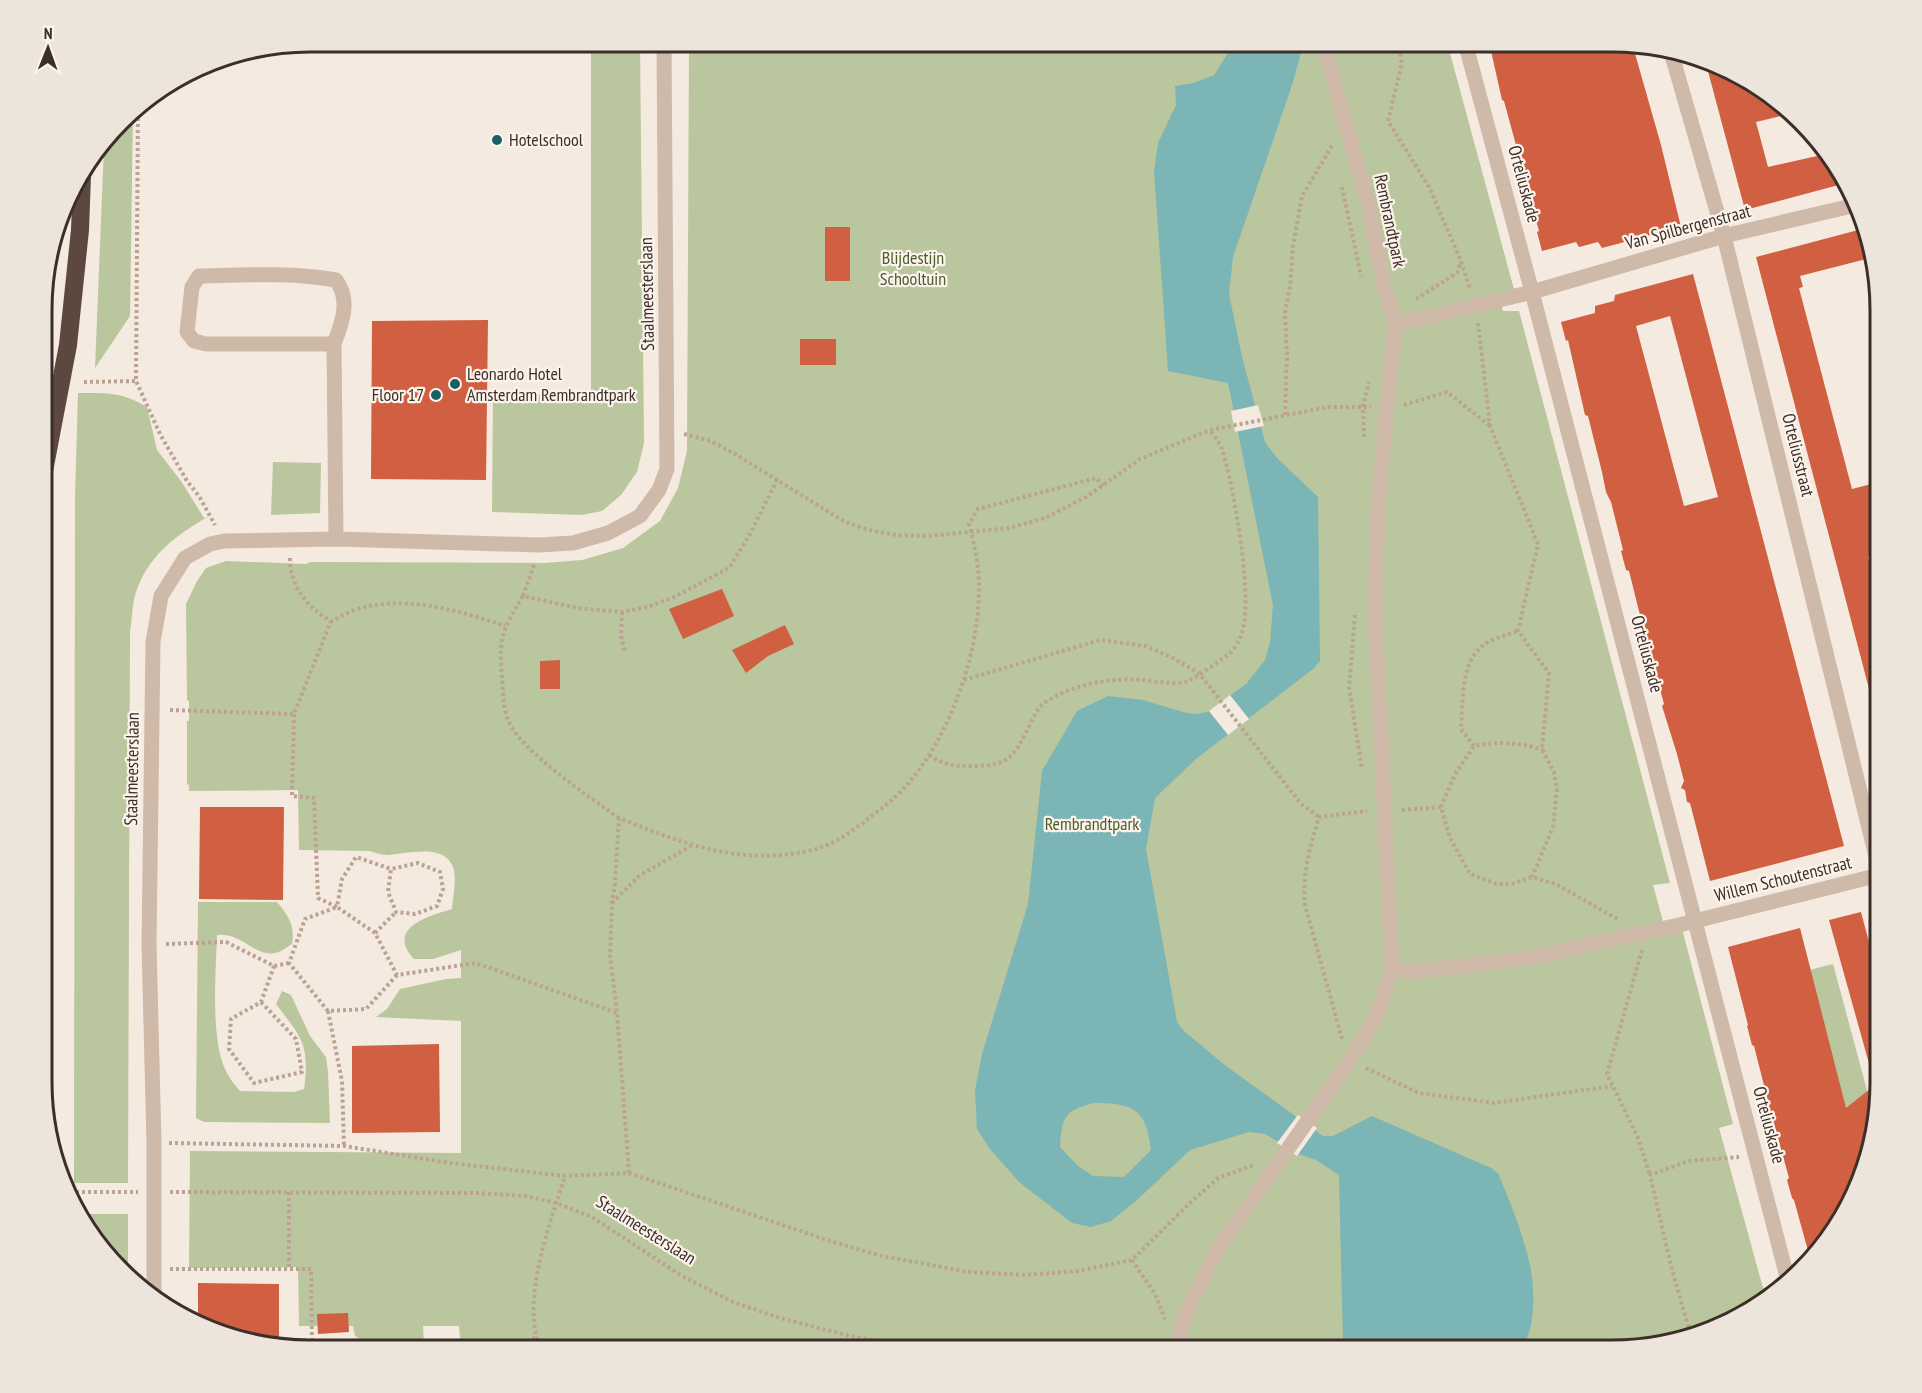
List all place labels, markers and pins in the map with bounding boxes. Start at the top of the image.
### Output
place label: Hotelschool [509,128,584,151]
marker: Hotelschool [490,133,504,147]
place label: Leonardo Hotel Amsterdam Rembrandtpark [467,362,636,406]
marker: Leonardo Hotel Amsterdam Rembrandtpark [448,377,462,391]
place label: Floor 17 [372,383,424,406]
marker: Floor 17 [429,388,443,402]

